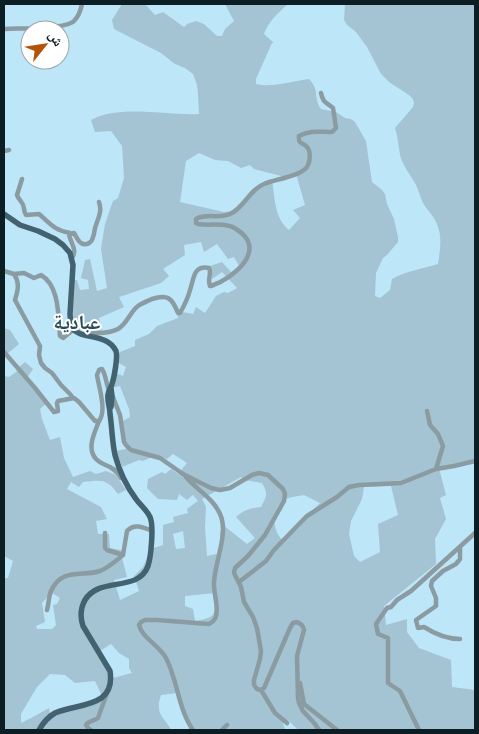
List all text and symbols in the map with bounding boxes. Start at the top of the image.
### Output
north arrow [20,20,70,70]
text: ش [45,28,67,50]
district label: عبادية [54,311,100,334]

